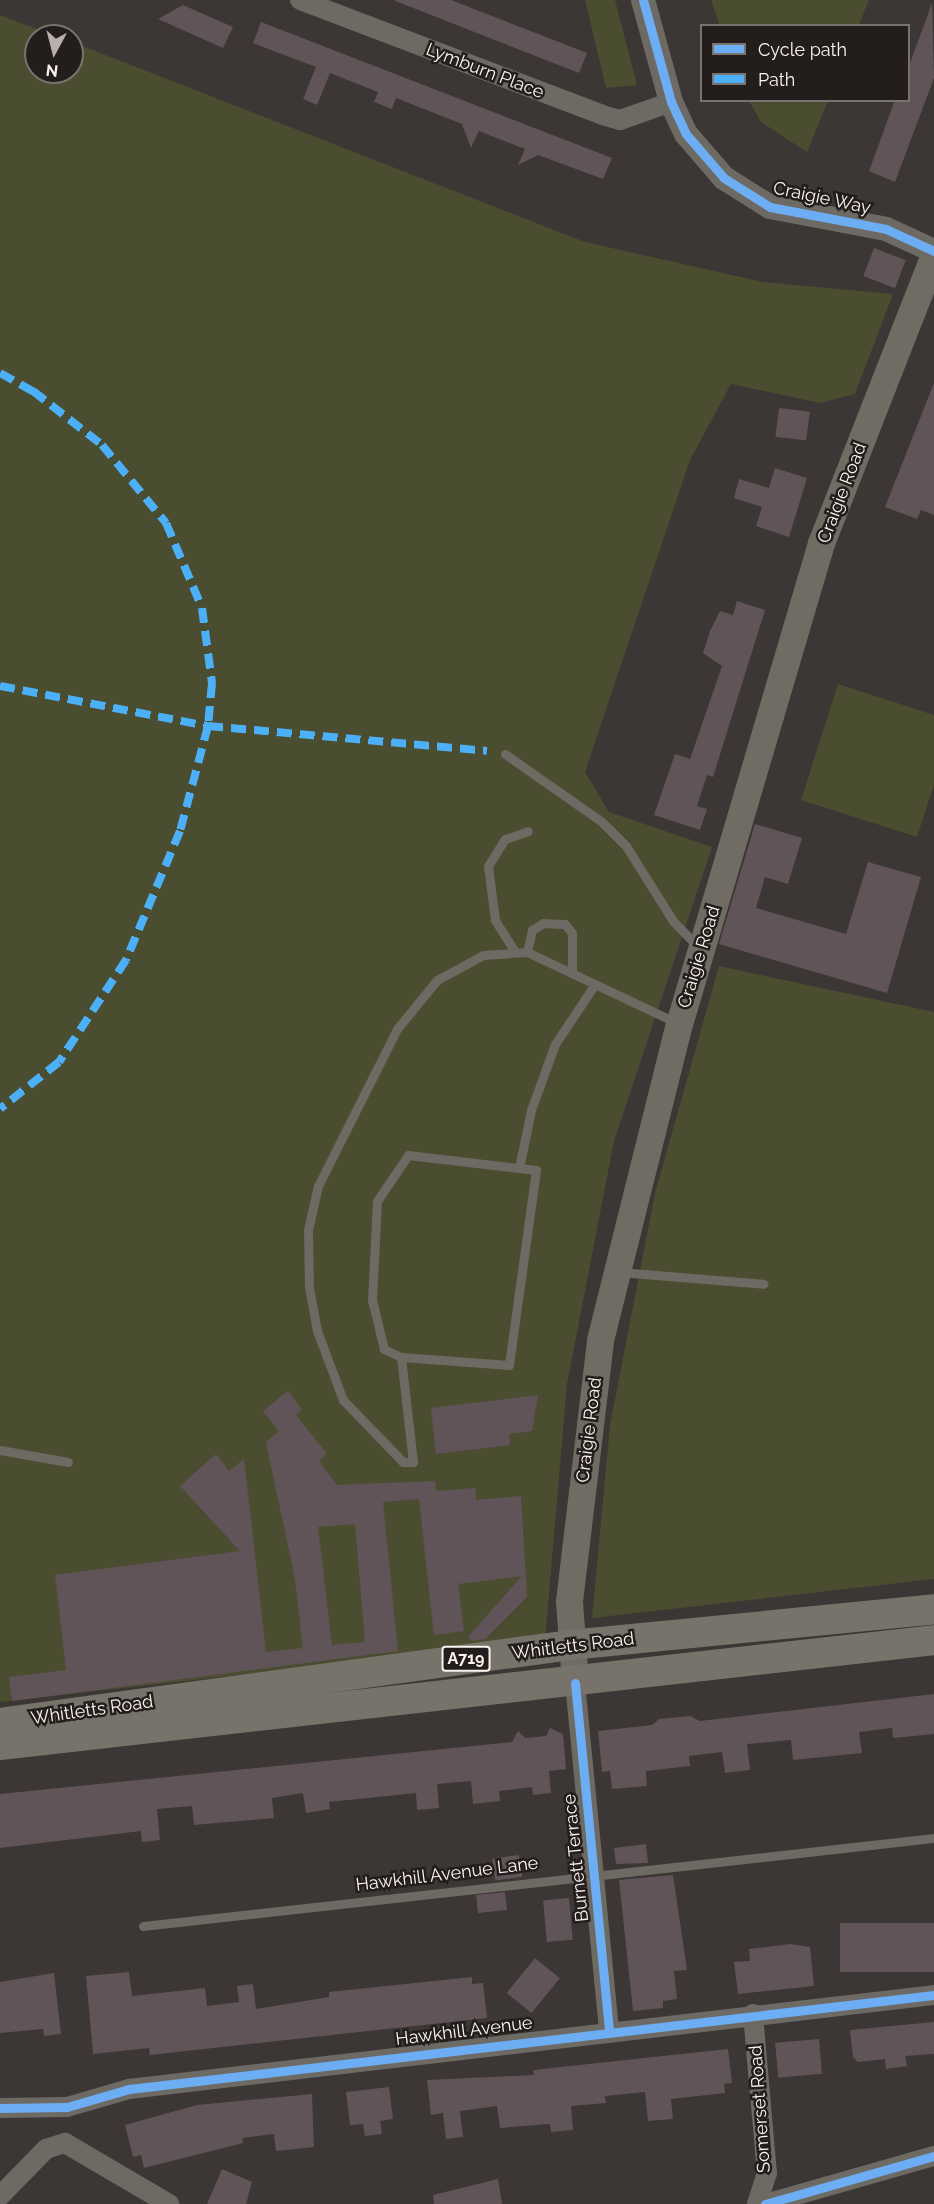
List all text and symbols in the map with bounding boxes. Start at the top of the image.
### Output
north arrow [24,24,84,84]
legend [700,24,910,102]
street label: Lymburn Place [423,39,547,103]
text: Cycle path [758,39,847,60]
text: N [45,60,59,81]
text: Path [758,69,795,90]
street label: Craigie Way [771,177,873,219]
street label: Craigie Road [813,440,871,546]
street label: Craigie Road [673,903,725,1011]
street label: Craigie Road [572,1376,606,1484]
street label: Whitletts Road [511,1628,635,1664]
road number: A719 [440,1646,492,1672]
street label: Whitletts Road [30,1691,154,1729]
street label: Burnett Terrace [559,1793,593,1923]
street label: Hawkhill Avenue Lane [354,1852,540,1896]
street label: Hawkhill Avenue [394,2012,534,2050]
street label: Somerset Road [745,2044,775,2174]

